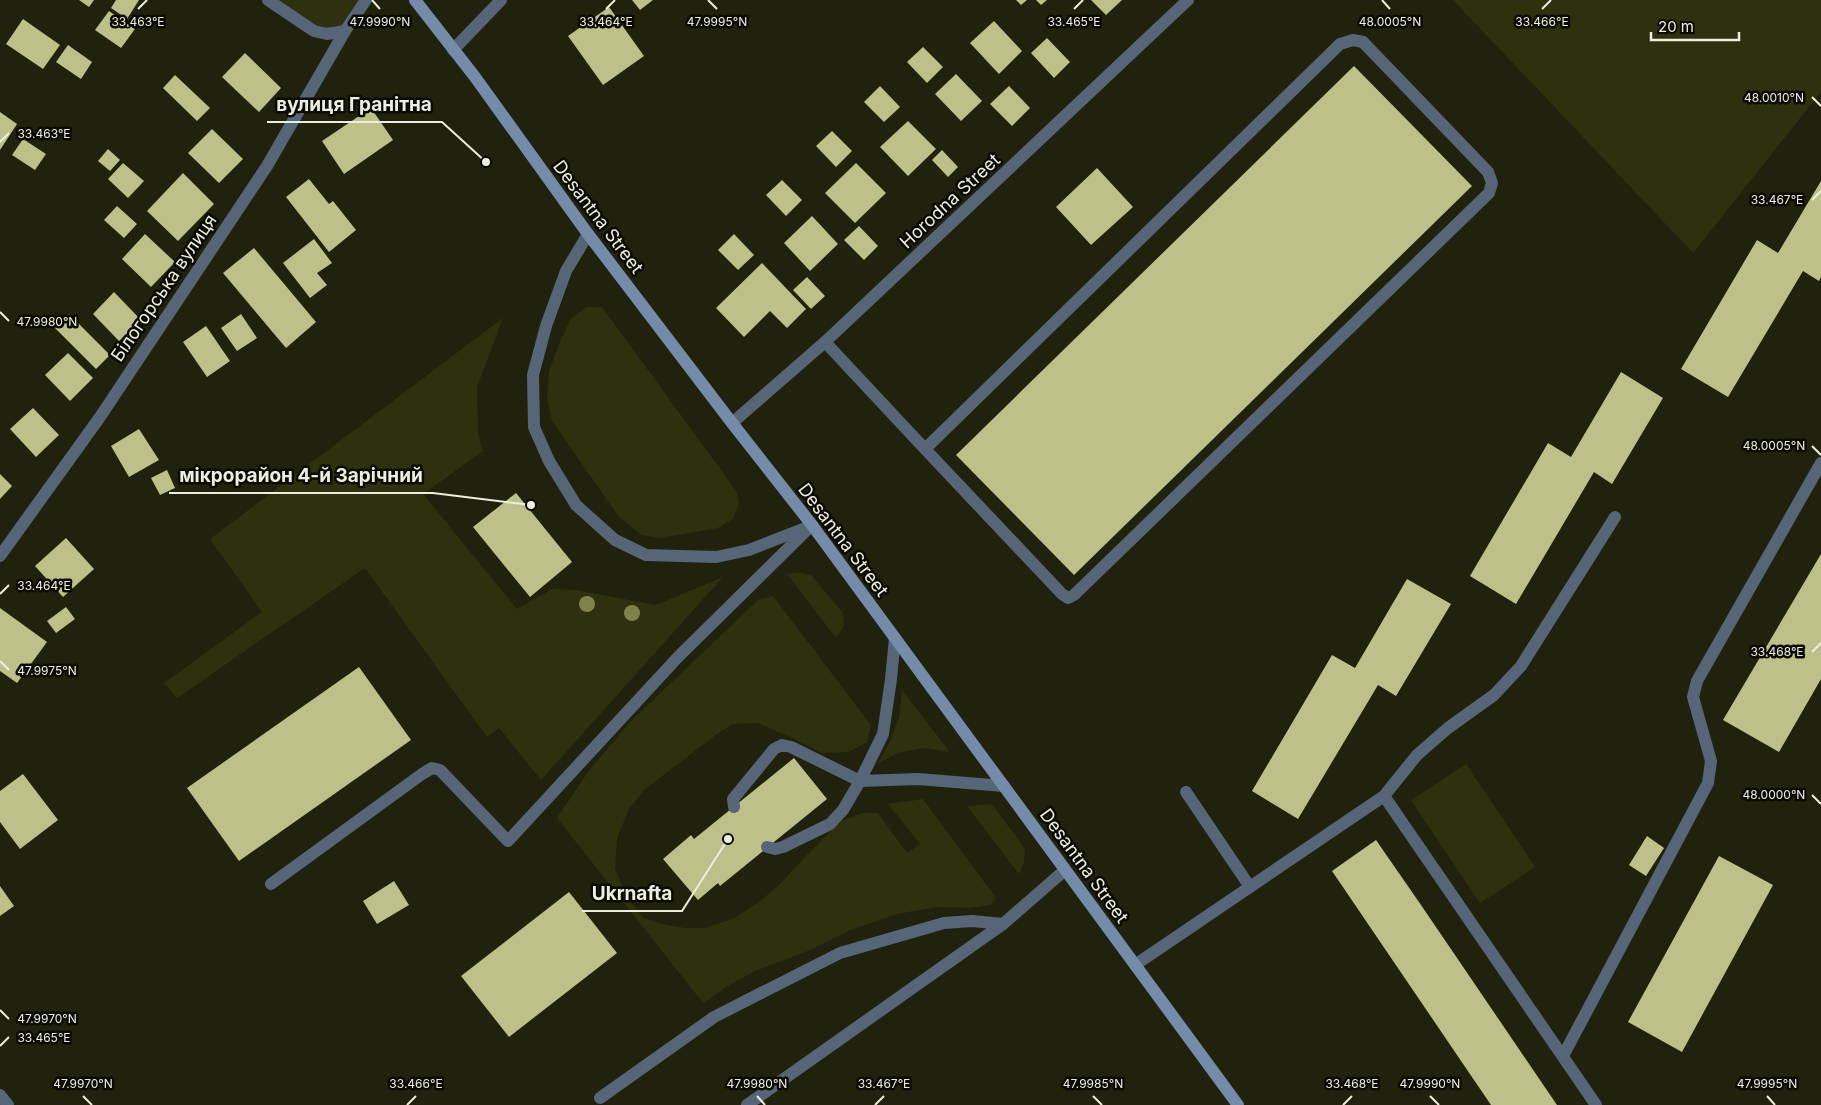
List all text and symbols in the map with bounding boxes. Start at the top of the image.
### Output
scale bar [1651,10,1738,42]
text: 33.463°E [111,14,165,29]
text: 47.9990°N [350,14,410,29]
text: 33.464°E [579,14,633,29]
text: 47.9995°N [687,14,747,29]
text: 33.465°E [1047,14,1101,29]
text: 48.0005°N [1359,14,1421,29]
text: 33.466°E [1515,14,1569,29]
text: 20 m [1658,17,1694,36]
callout: вулиця Гранітна [267,88,442,122]
text: 48.0010°N [1744,90,1804,105]
text: вулиця Гранітна [276,93,432,116]
text: 33.463°E [17,126,71,141]
street label: Horodna Street [895,149,1004,252]
street label: Desantna Street [549,156,648,277]
text: 33.467°E [1751,192,1803,207]
street label: Білогорська вулиця [107,210,221,365]
text: 47.9980°N [17,314,77,329]
text: 48.0005°N [1743,438,1805,453]
callout: мікрорайон 4-й Зарічний [169,459,433,493]
text: мікрорайон 4-й Зарічний [179,464,423,487]
street label: Desantna Street [794,479,893,600]
text: 33.464°E [17,578,71,593]
text: 33.468°E [1750,644,1804,659]
text: 47.9975°N [17,663,77,678]
text: 48.0000°N [1743,787,1805,802]
street label: Desantna Street [1036,804,1133,927]
callout: Ukrnafta [582,877,682,911]
text: Ukrnafta [592,882,672,905]
text: 47.9970°N [17,1011,77,1026]
text: 33.465°E [17,1030,71,1045]
text: 47.9970°N [53,1076,113,1091]
text: 33.466°E [389,1076,443,1091]
text: 47.9980°N [727,1076,787,1091]
text: 33.467°E [858,1076,910,1091]
text: 47.9985°N [1063,1076,1123,1091]
text: 33.468°E [1325,1076,1379,1091]
text: 47.9990°N [1400,1076,1460,1091]
text: 47.9995°N [1737,1076,1797,1091]

